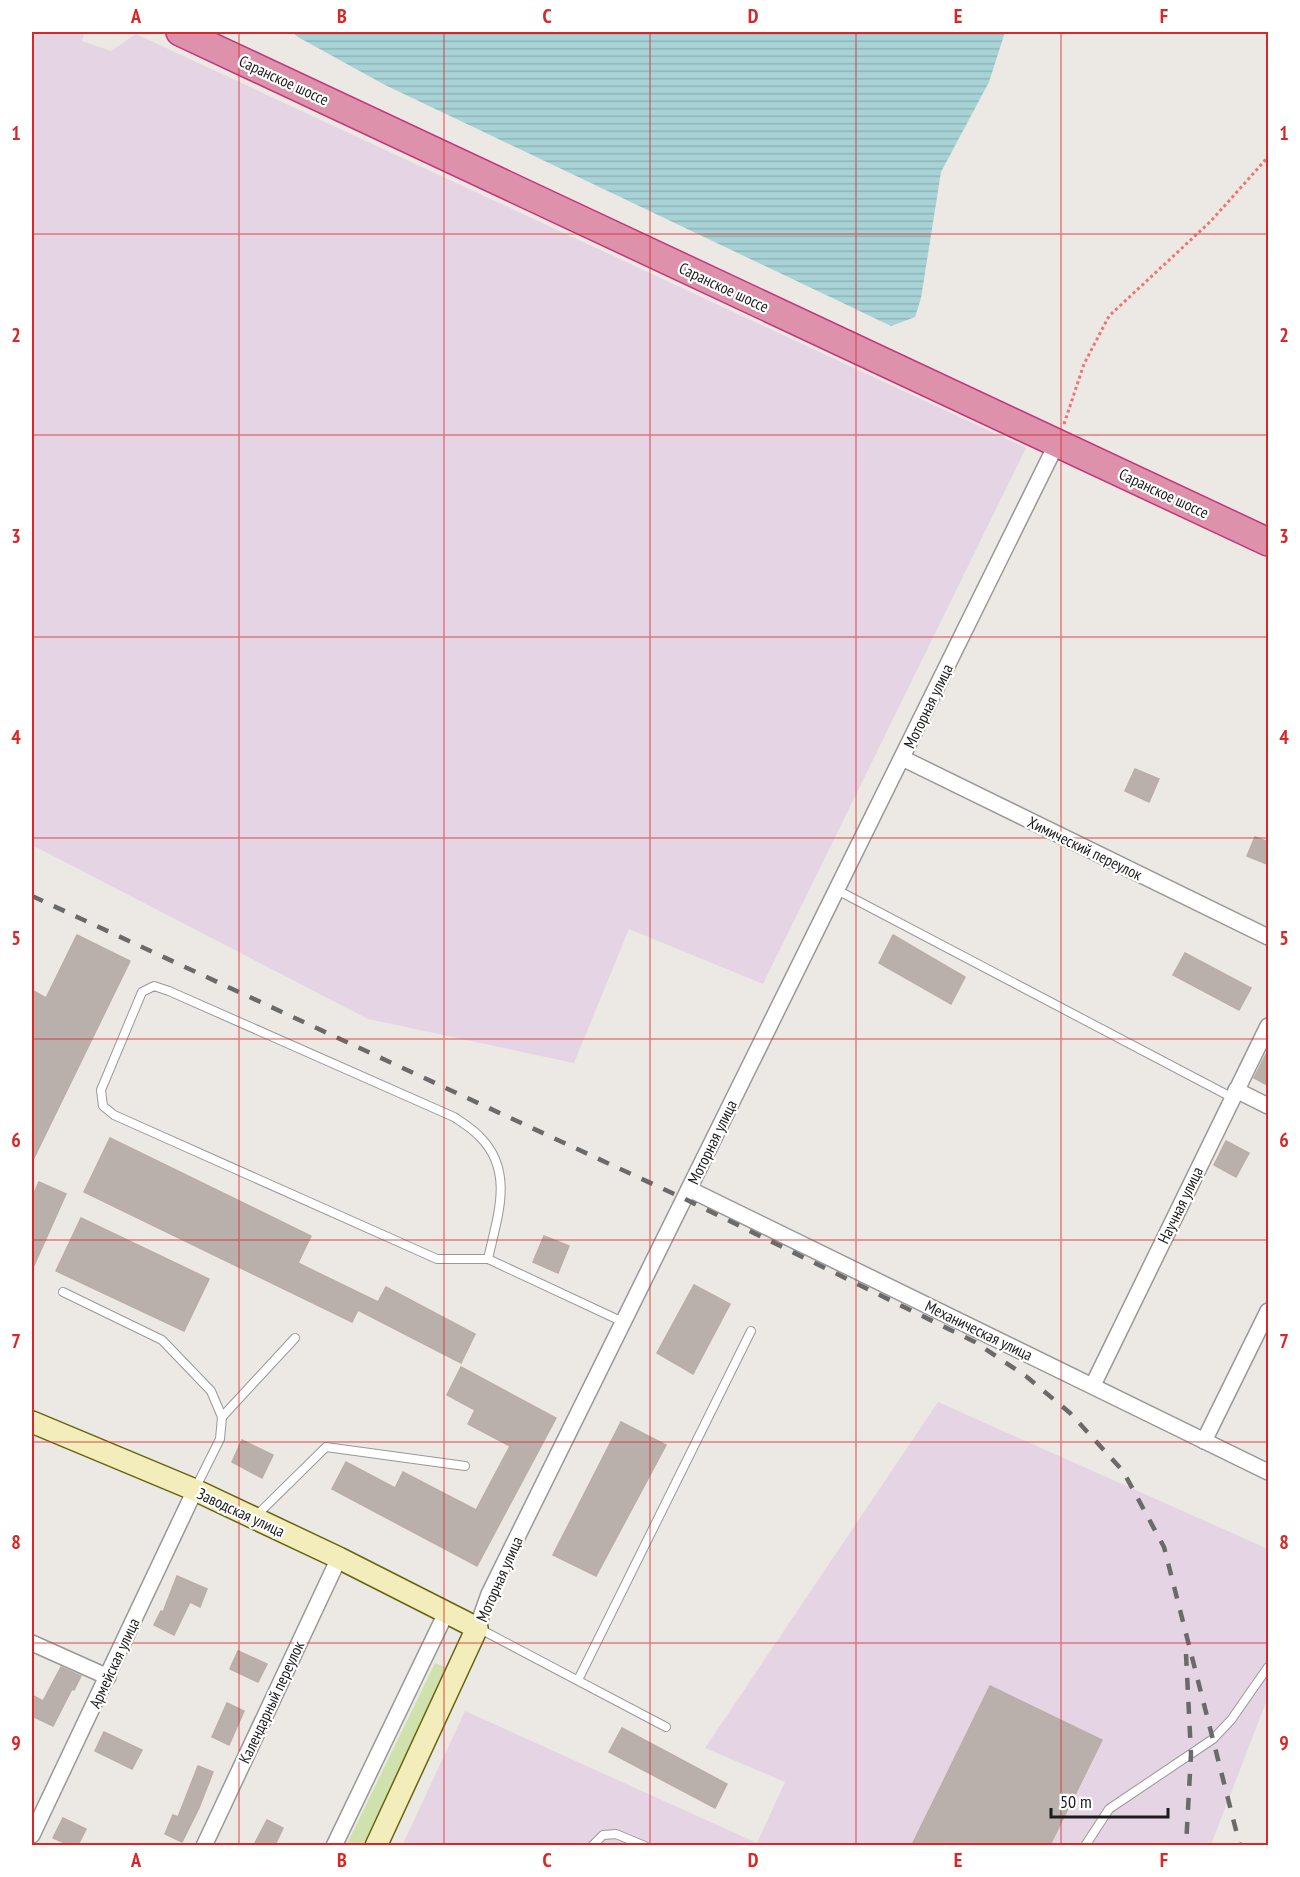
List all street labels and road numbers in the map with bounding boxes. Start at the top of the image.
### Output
street label: Саранское шоссе [236,51,332,109]
street label: Саранское шоссе [676,258,772,316]
street label: Саранское шоссе [1116,464,1212,522]
street label: Моторная улица [899,661,957,751]
street label: Химический переулок [1025,812,1146,885]
street label: Моторная улица [683,1097,741,1187]
street label: Научная улица [1153,1163,1207,1247]
street label: Механическая улица [922,1295,1036,1365]
street label: Заводская улица [194,1483,288,1541]
street label: Моторная улица [471,1533,527,1625]
street label: Армейская улица [84,1615,144,1711]
street label: Календарный переулок [234,1637,308,1766]

